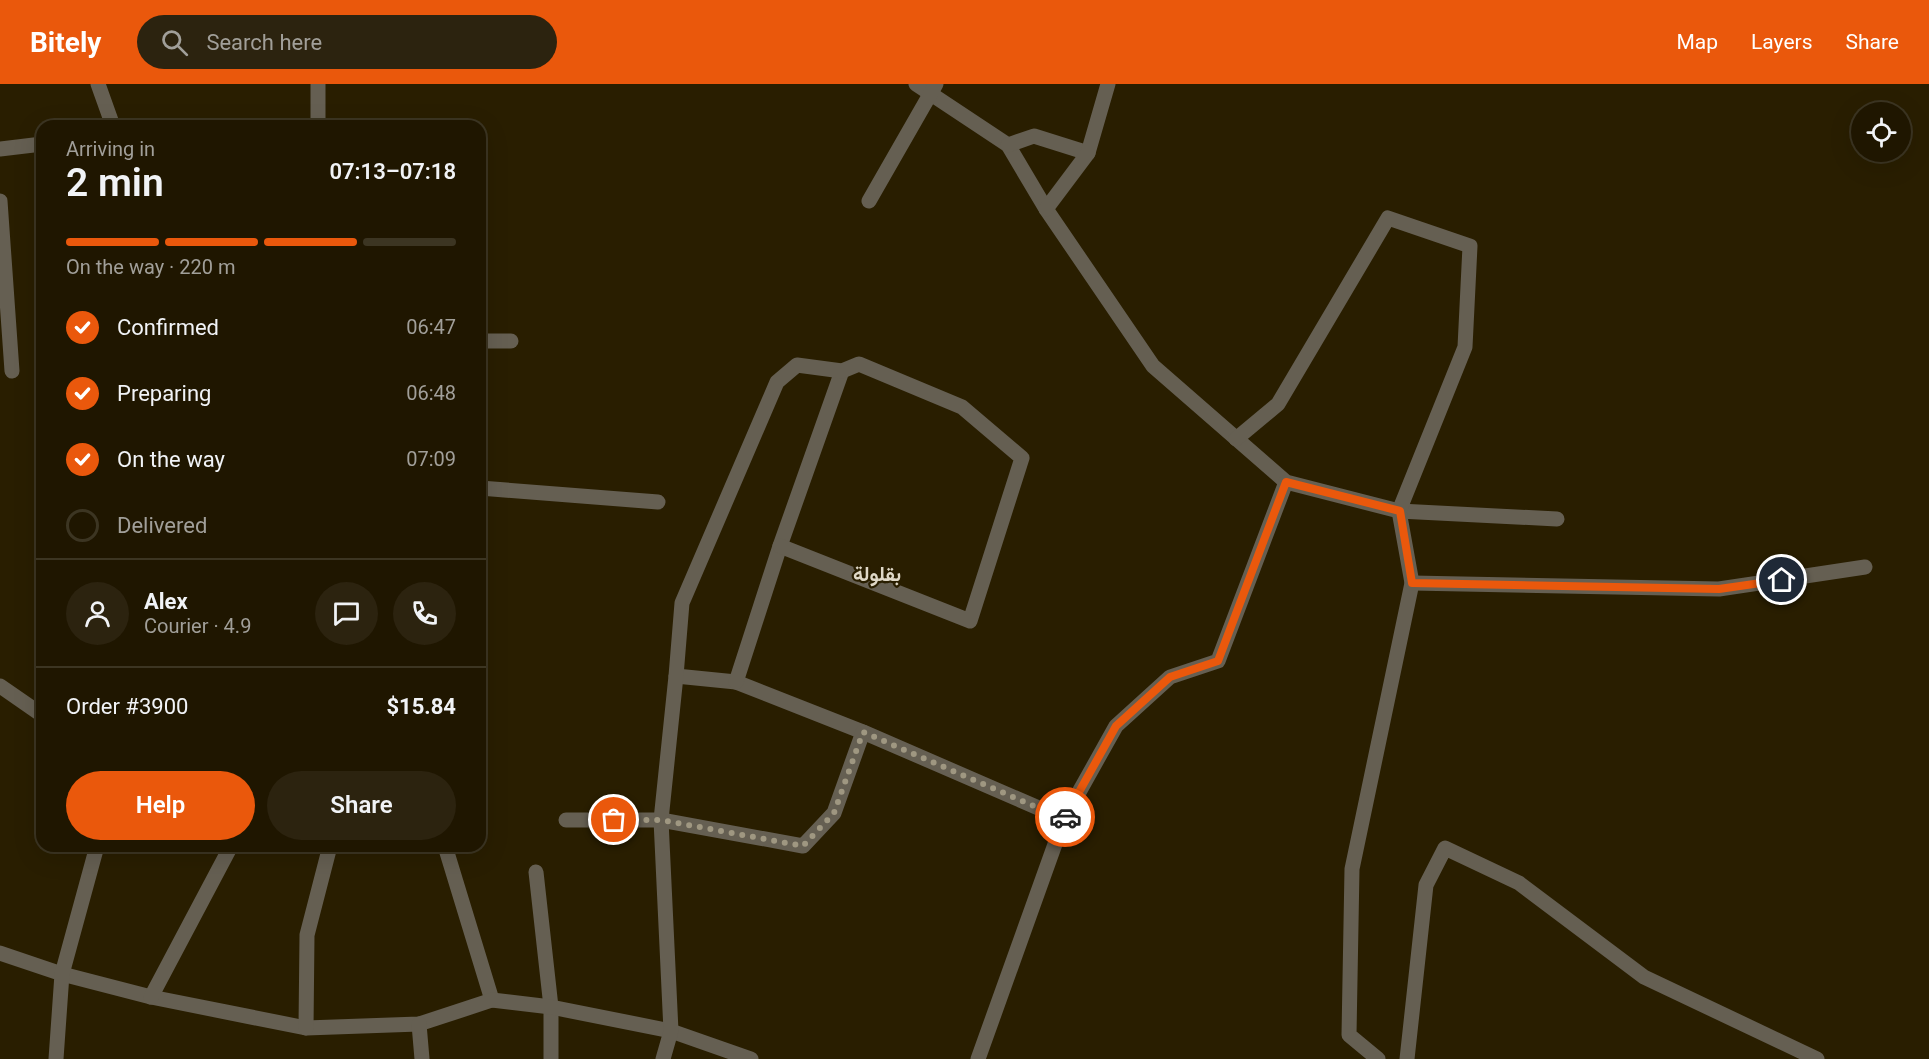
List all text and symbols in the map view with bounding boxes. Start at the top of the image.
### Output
search box [137,15,557,69]
text: Bitely [30,26,101,59]
icon: search [158,26,191,59]
text: Search here [206,30,322,55]
text: Map [1676,30,1718,54]
text: Layers [1751,30,1812,54]
text: Share [1845,30,1899,54]
map controls [1851,102,1911,162]
button: locate [1851,102,1911,162]
text: Arriving in [66,137,155,161]
text: 07:13–07:18 [329,159,456,184]
text: 2 min [66,160,164,206]
text: On the way · 220 m [66,255,235,279]
icon: check [66,311,99,344]
text: Confirmed [117,315,219,340]
text: 06:47 [406,315,456,339]
icon: check [66,377,99,410]
text: Preparing [117,381,211,406]
text: 06:48 [406,381,456,405]
icon: check [66,443,99,476]
text: On the way [117,447,225,472]
text: 07:09 [406,447,456,471]
text: Delivered [117,513,207,538]
pin [1756,554,1807,605]
district label: بقلولة [853,562,901,587]
icon: home [1765,563,1798,596]
button: person [66,582,129,645]
button: chat [315,582,378,645]
button: phone [393,582,456,645]
text: Alex [144,589,188,614]
text: Courier · 4.9 [144,614,251,638]
text: Order #3900 [66,694,188,719]
text: $15.84 [387,694,456,719]
button: Help [66,771,255,840]
button: Share [267,771,456,840]
courier [1035,787,1095,847]
pin [588,794,639,845]
icon: car [1049,801,1082,834]
icon: bag [597,803,630,836]

